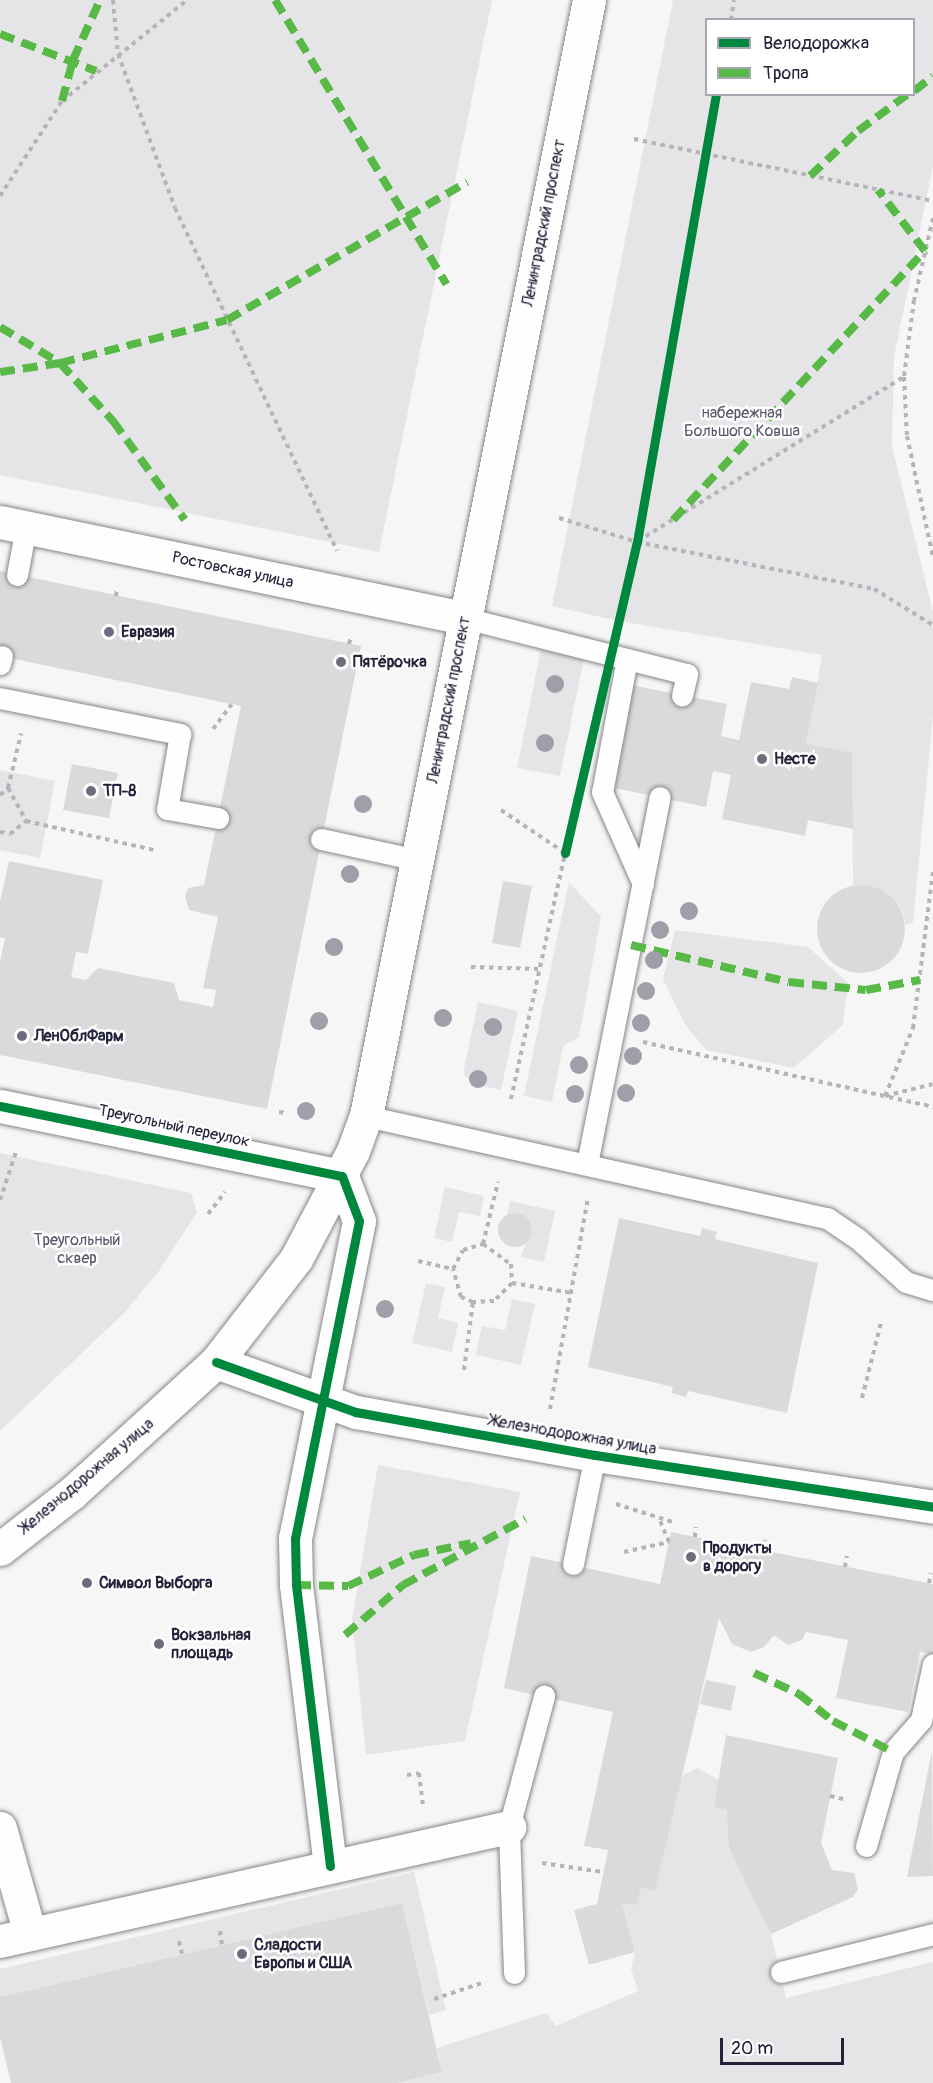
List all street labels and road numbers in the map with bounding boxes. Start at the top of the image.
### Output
street label: Ленинградский проспект [518,138,570,308]
street label: Ростовская улица [171,548,295,592]
street label: Ленинградский проспект [423,615,475,785]
street label: Треугольный переулок [97,1101,251,1151]
street label: Железнодорожная улица [488,1411,658,1459]
street label: Железнодорожная улица [16,1414,158,1538]

